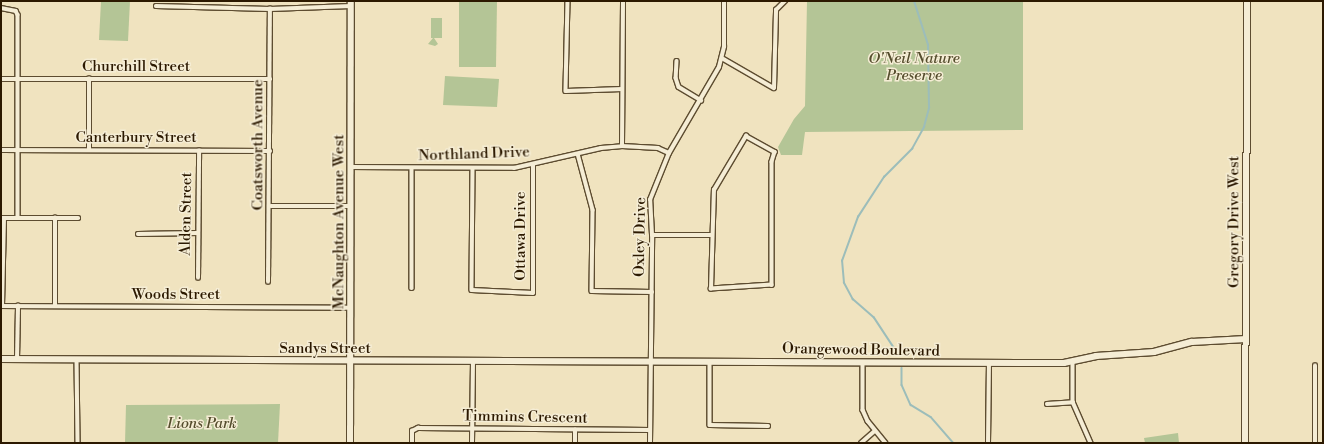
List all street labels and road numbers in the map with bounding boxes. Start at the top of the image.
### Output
street label: Churchill Street [82,58,190,76]
street label: Coatsworth Avenue [249,80,267,210]
street label: Canterbury Street [75,129,197,147]
street label: McNaughton Avenue West [330,135,348,309]
street label: Northland Drive [418,143,530,165]
street label: Gregory Drive West [1225,156,1243,288]
street label: Alden Street [176,172,196,256]
street label: Ottawa Drive [512,191,530,281]
street label: Oxley Drive [630,197,650,277]
street label: Woods Street [132,286,220,304]
street label: Sandys Street [279,340,371,358]
street label: Orangewood Boulevard [782,340,940,360]
street label: Timmins Crescent [462,407,588,427]

